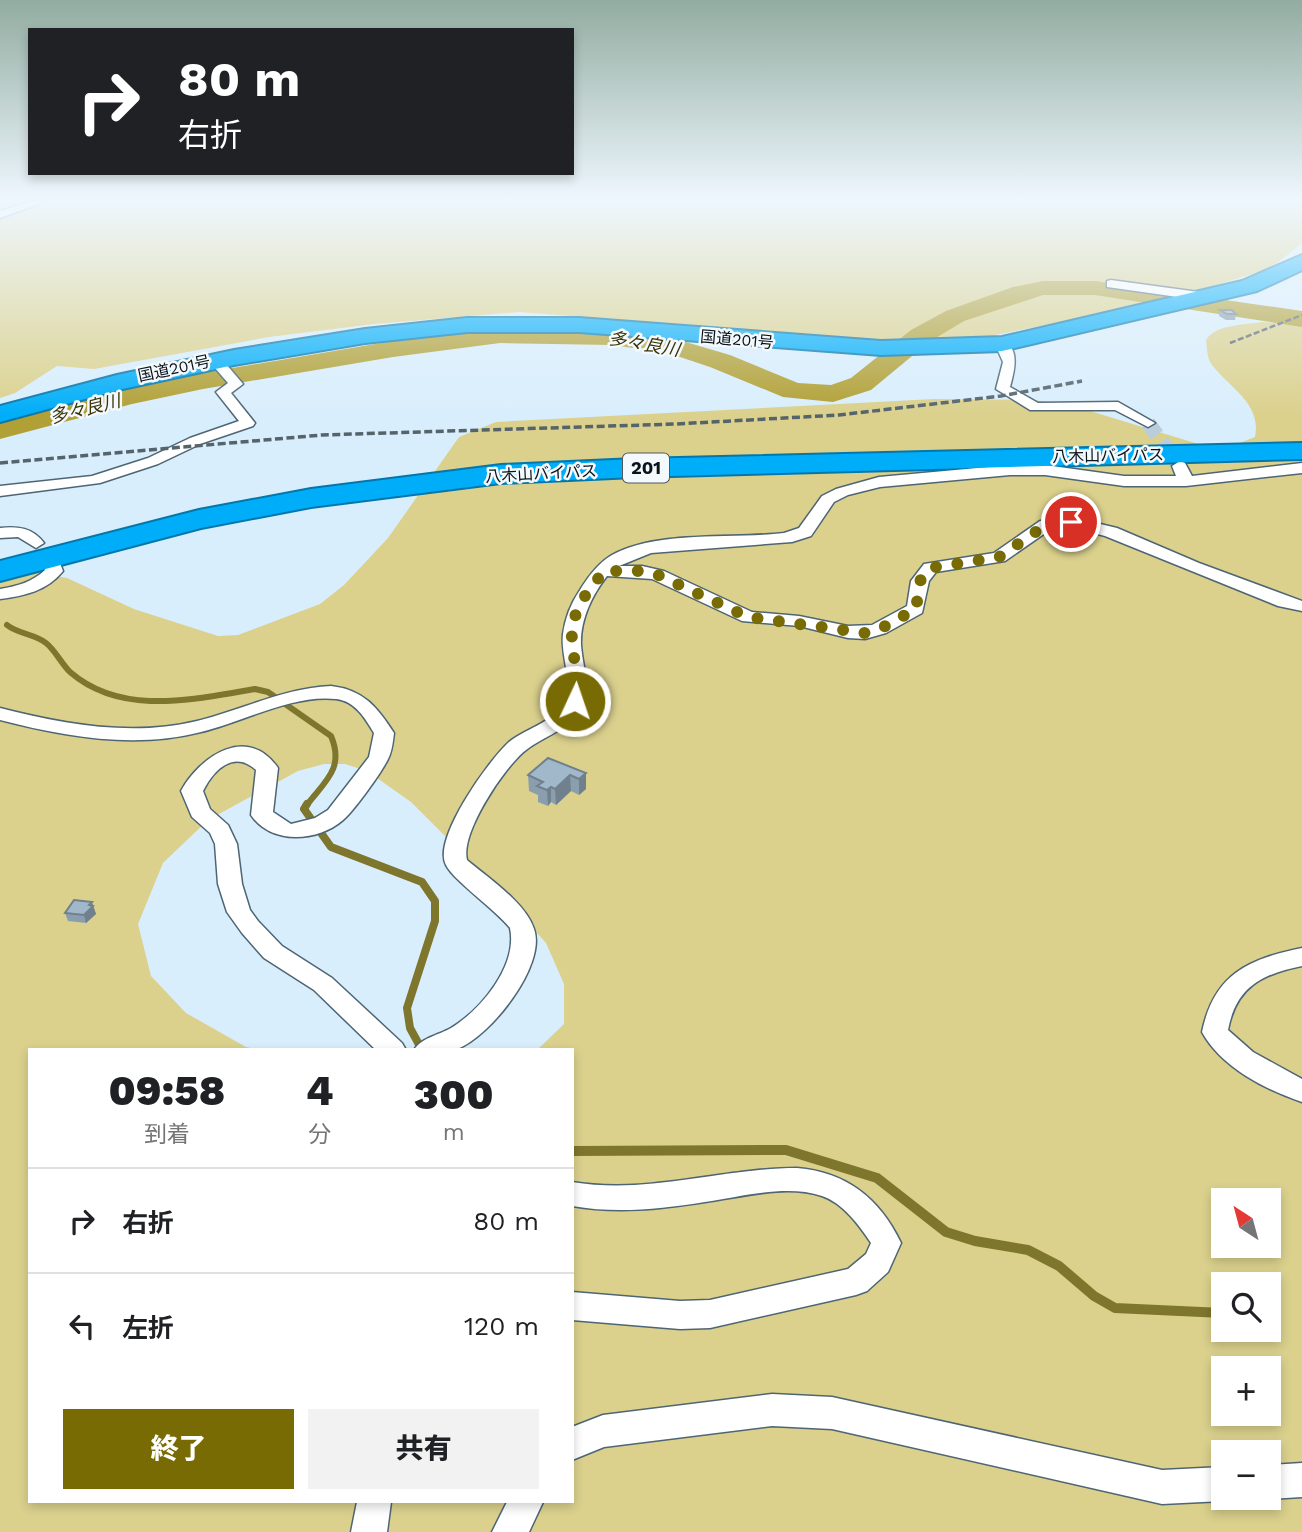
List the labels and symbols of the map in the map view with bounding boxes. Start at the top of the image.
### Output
water label: 多々良川 [607,327,683,360]
street label: 国道201号 [700,327,774,352]
street label: 国道201号 [136,352,212,385]
water label: 多々良川 [47,389,124,427]
street label: 八木山バイパス [1052,445,1164,466]
road number: 201 [623,454,669,482]
street label: 八木山バイパス [485,461,597,486]
pin [1041,492,1101,552]
position arrow [538,664,612,738]
north arrow [1211,1188,1281,1258]

